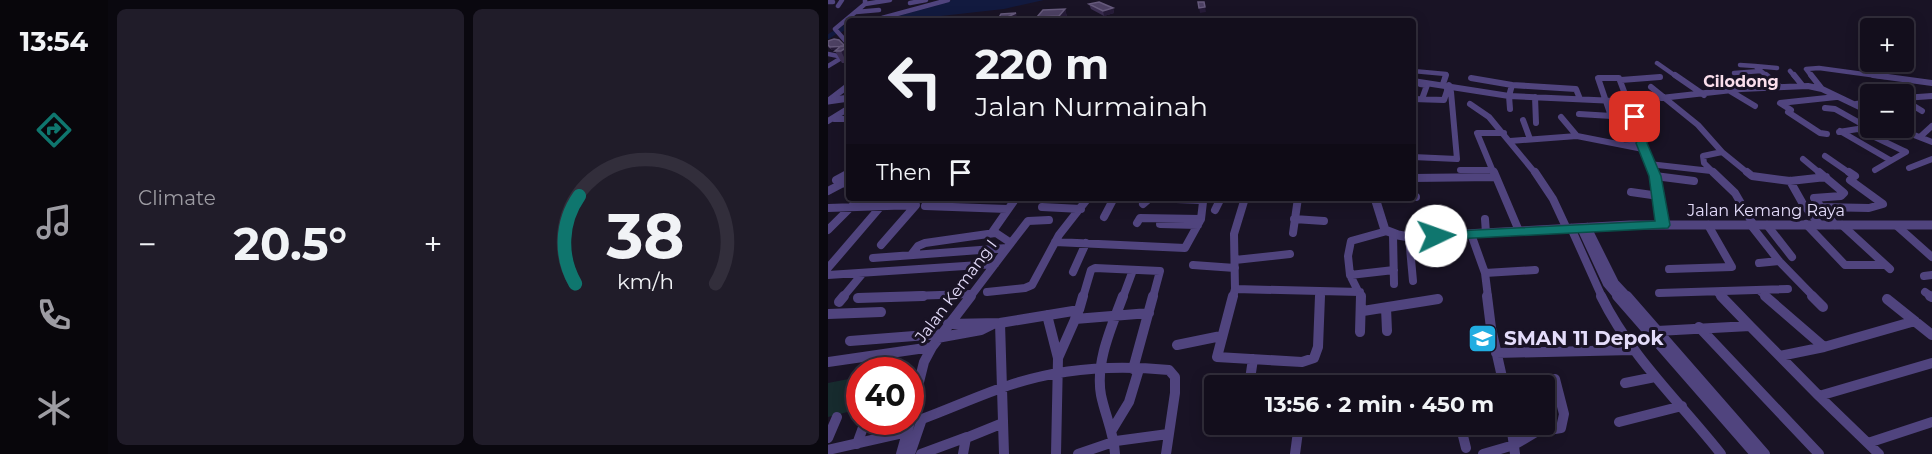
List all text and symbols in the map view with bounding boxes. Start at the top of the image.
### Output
map controls [1860,18,1914,138]
button: + [1860,18,1914,72]
text: 13:54 [20,25,88,58]
text: 220 m [975,38,1109,90]
icon: left [876,42,954,120]
district label: Cilodong [1703,72,1779,91]
button: − [1860,84,1914,138]
text: Jalan Nurmainah [975,90,1208,123]
pin [1609,91,1660,142]
icon: arrive [1618,100,1651,133]
icon: directions [33,109,75,151]
icon: arrive [944,156,977,189]
text: Then [876,159,932,186]
text: Climate [138,186,216,210]
text: 38 [606,198,685,274]
icon: music [33,201,75,243]
street label: Jalan Kemang Raya [1686,201,1845,220]
position arrow [1404,204,1468,268]
text: 20.5° [233,216,347,271]
text: − [138,224,157,264]
text: + [424,224,443,264]
street label: Jalan Kemang I [910,236,1001,347]
text: km/h [617,268,674,294]
icon: phone [33,294,75,336]
school or university icon: SMAN 11 Depok [1467,322,1499,354]
place label: SMAN 11 Depok [1504,326,1664,350]
speed limit sign: 40 [846,357,924,435]
icon: climate [33,387,75,429]
text: 13:56 · 2 min · 450 m [1265,391,1494,418]

